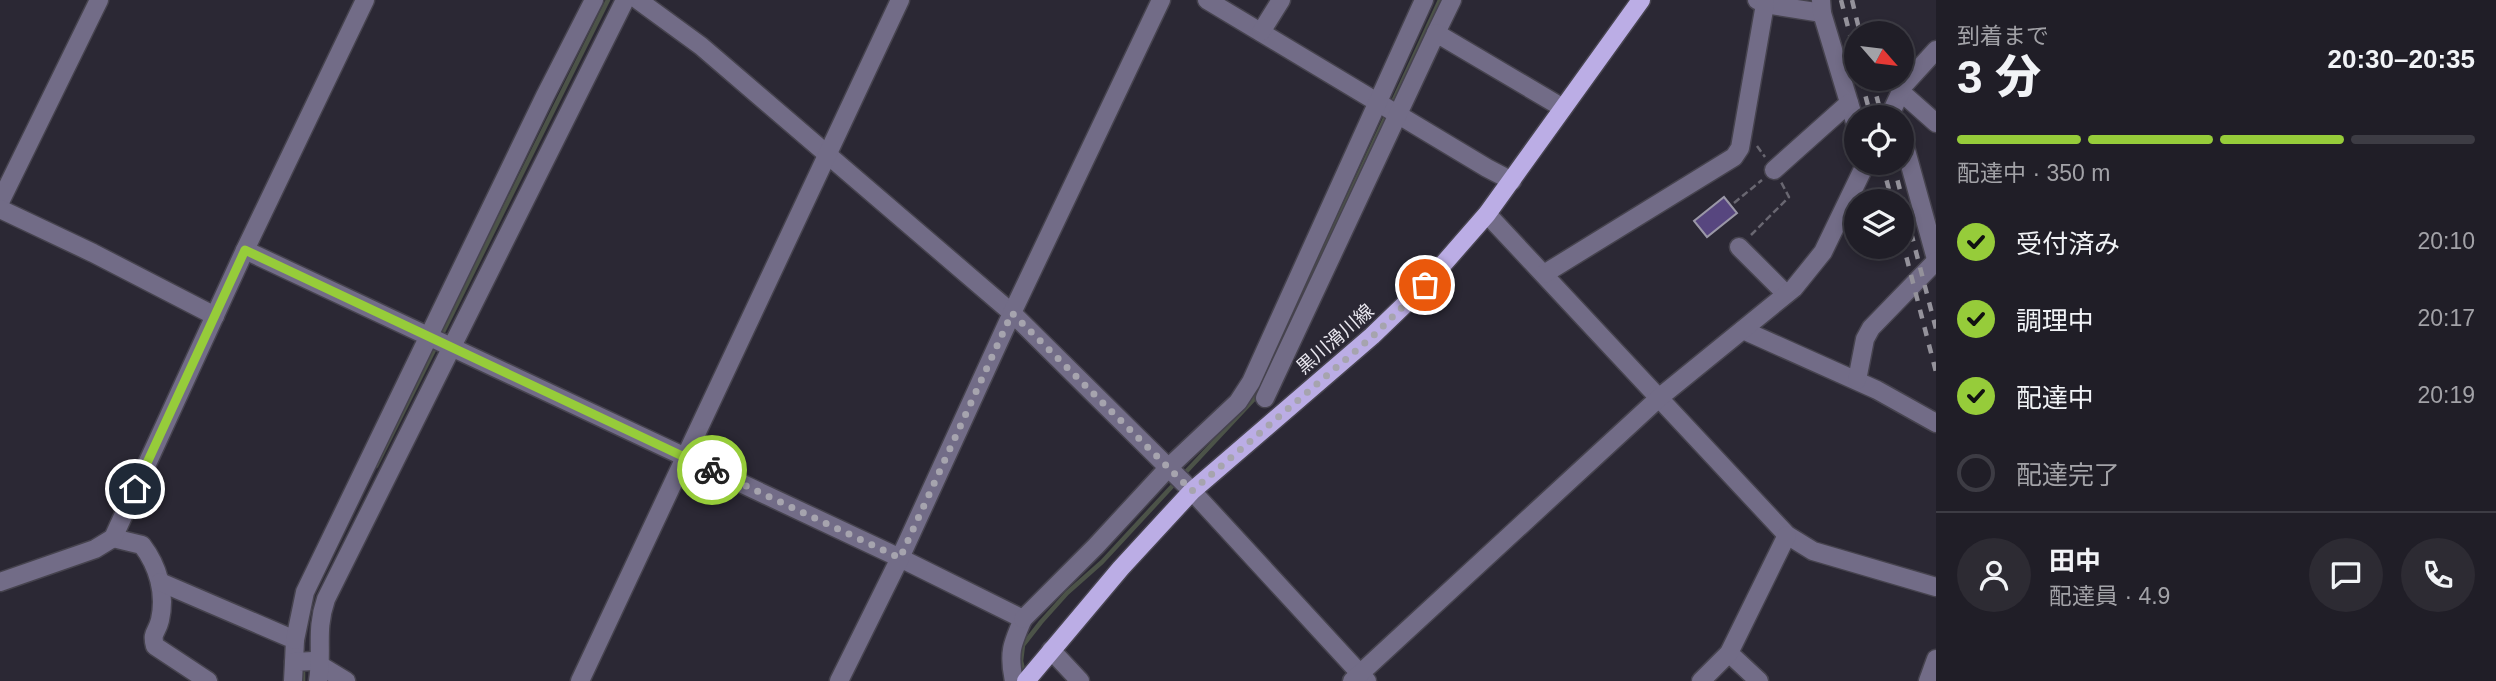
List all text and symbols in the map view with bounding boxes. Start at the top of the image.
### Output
north arrow [1844,21,1914,91]
map controls [1844,21,1914,259]
text: 到着まで [1957,23,2049,49]
text: 20:30–20:35 [2328,44,2475,74]
text: 3 分 [1957,51,2041,103]
button: locate [1844,105,1914,175]
text: 配達中 · 350 m [1957,160,2110,186]
button: layers [1844,189,1914,259]
icon: check [1957,223,1995,261]
text: 20:10 [2417,228,2475,254]
text: 受付済み [2016,229,2120,259]
pin [1395,255,1455,315]
icon: bag [1406,266,1444,304]
street label: 黒川滑川線 [1292,300,1378,378]
icon: check [1957,300,1995,338]
text: 20:17 [2417,305,2475,331]
text: 調理中 [2016,306,2094,336]
icon: check [1957,377,1995,415]
text: 20:19 [2417,382,2475,408]
text: 配達中 [2016,383,2094,413]
courier [677,435,747,505]
icon: bike [693,451,731,489]
pin [105,459,165,519]
text: 配達完了 [2016,460,2120,490]
icon: home [116,470,154,508]
button: person [1957,538,2031,612]
button: chat [2309,538,2383,612]
button: phone [2401,538,2475,612]
text: 田中 [2049,546,2101,576]
text: 配達員 · 4.9 [2049,583,2170,609]

